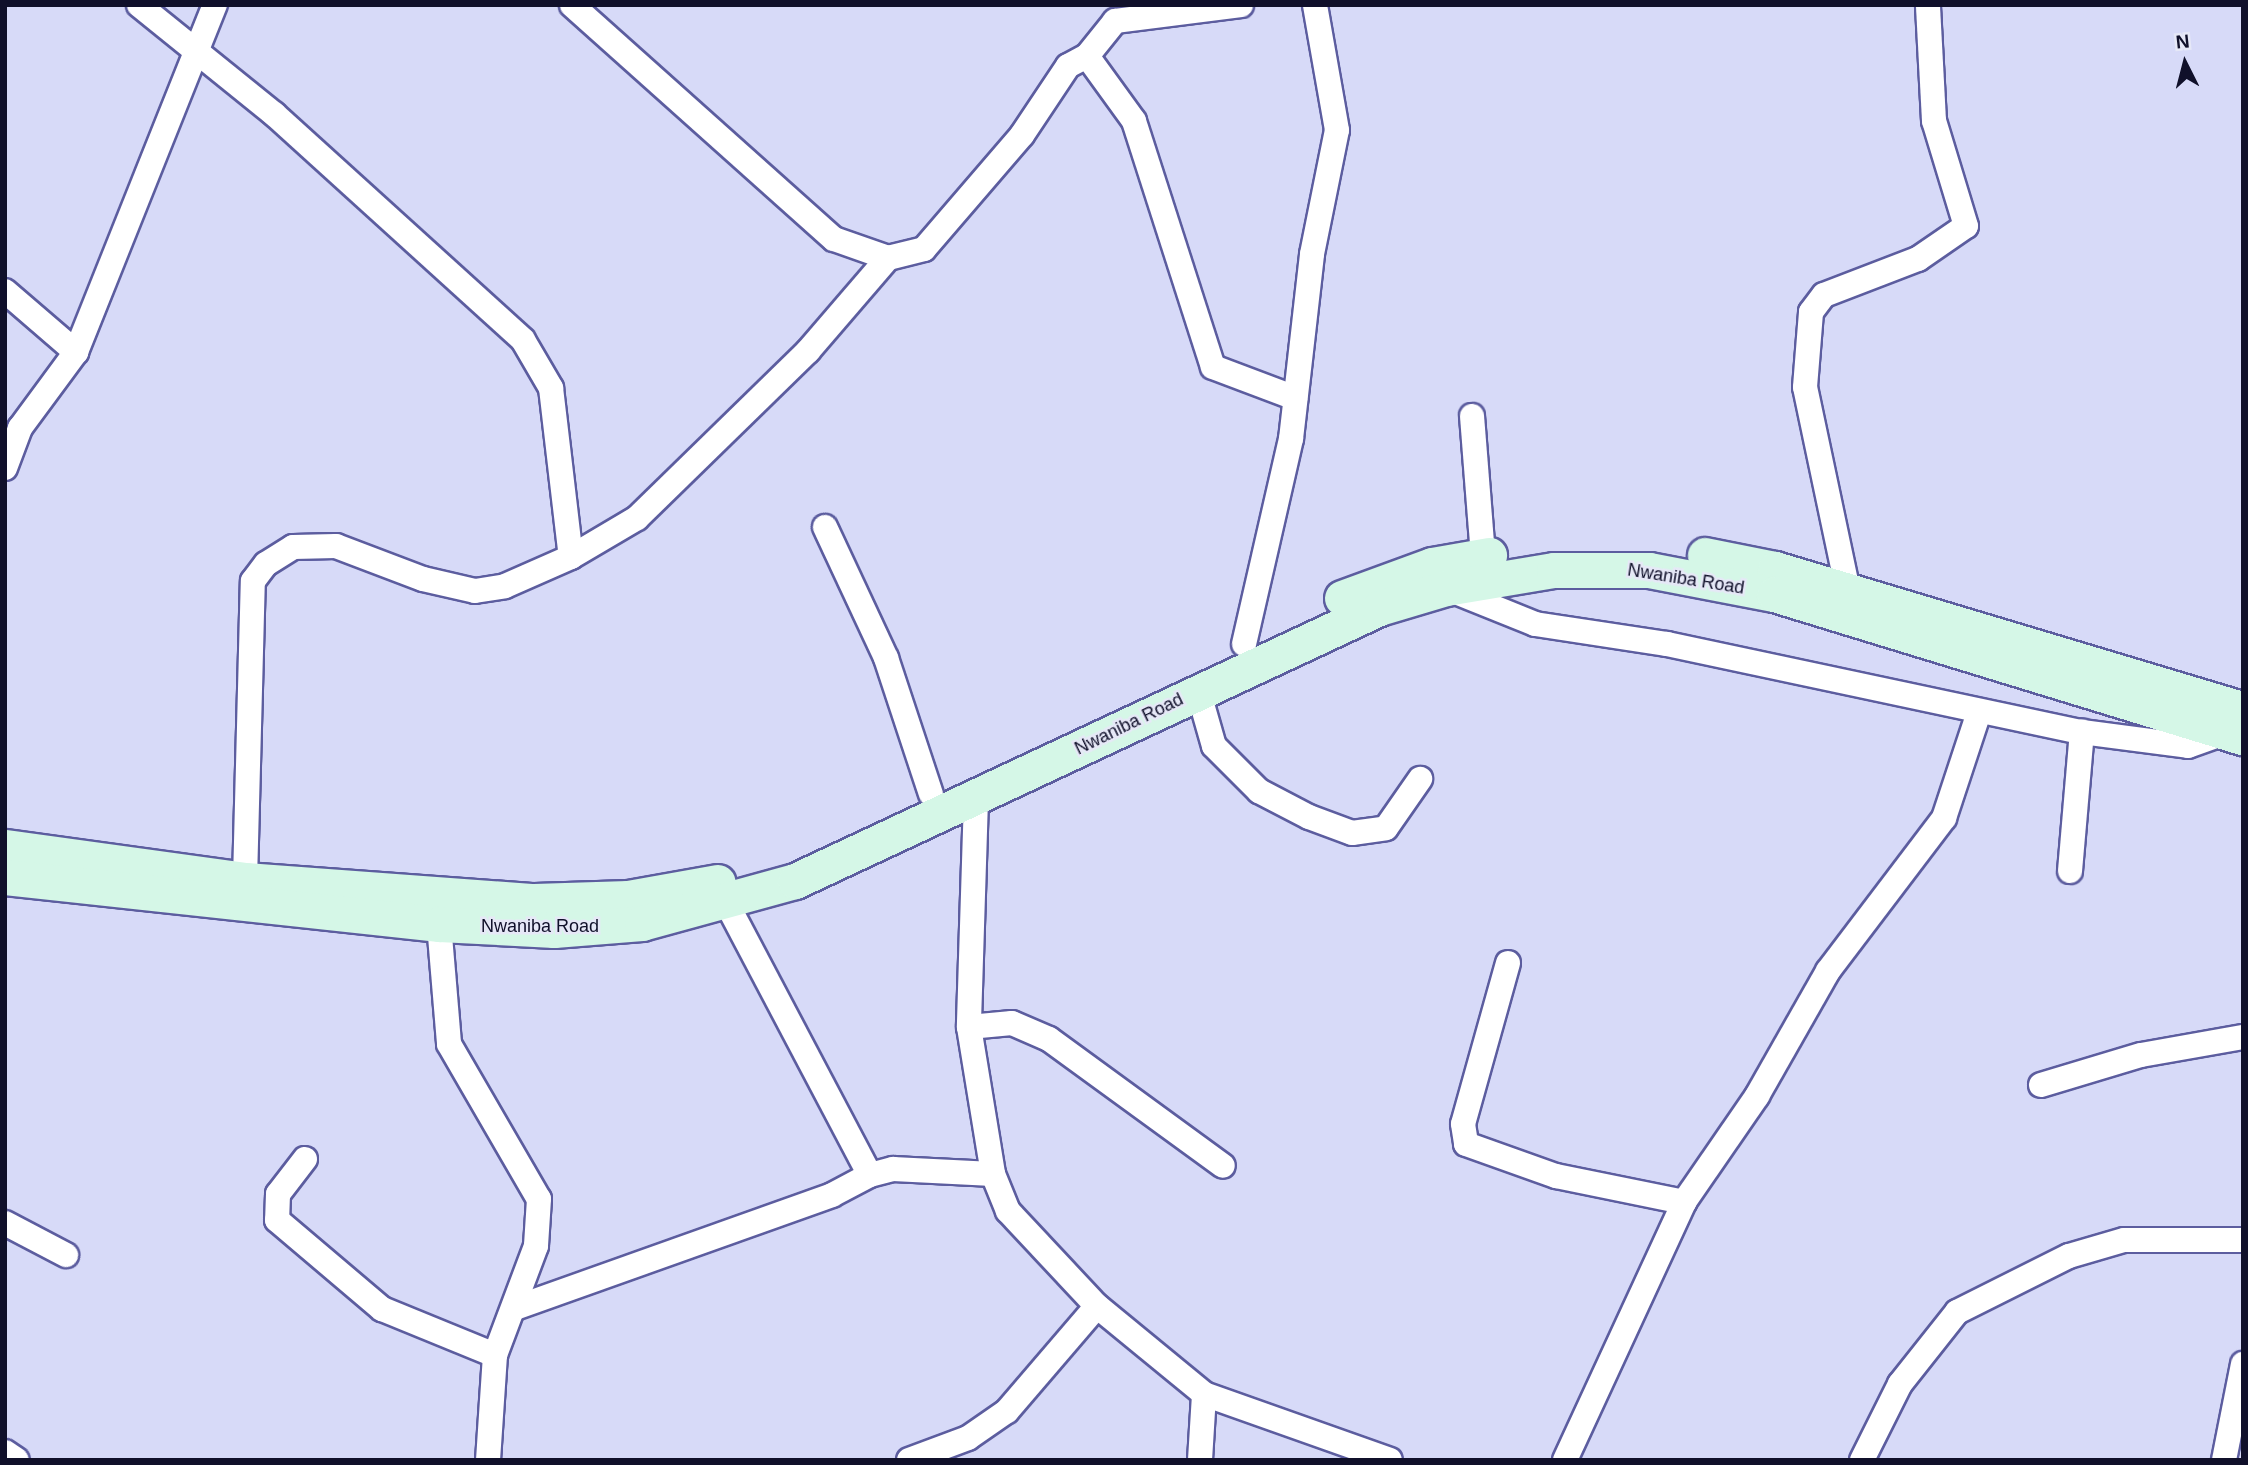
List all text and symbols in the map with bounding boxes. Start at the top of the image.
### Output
north arrow [2150,28,2220,98]
text: N [2175,30,2191,53]
street label: Nwaniba Road [1626,559,1746,599]
street label: Nwaniba Road [1071,688,1187,760]
street label: Nwaniba Road [481,915,599,937]

